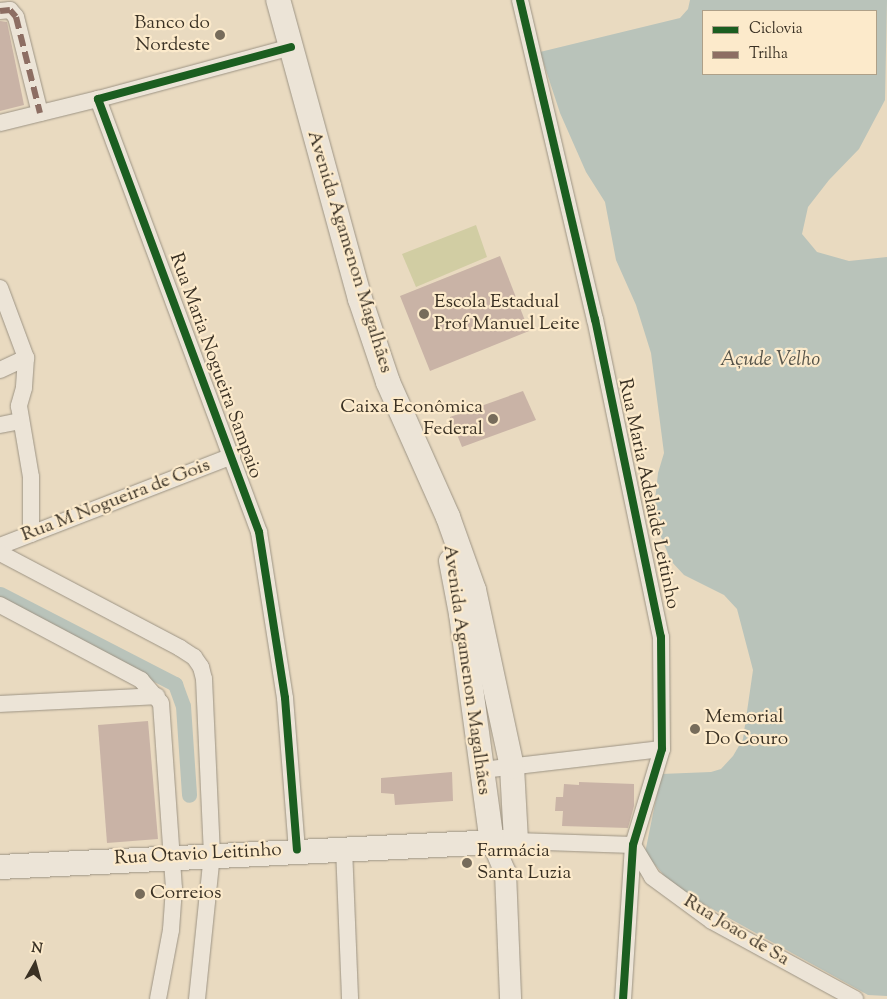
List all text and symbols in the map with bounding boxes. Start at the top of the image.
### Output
legend [702,10,877,75]
place label: Banco do Nordeste [134,13,210,57]
text: Ciclovia [749,19,803,40]
marker: Banco do Nordeste [214,29,226,41]
text: Trilha [749,44,788,65]
street label: Avenida Agamenon Magalhães [301,128,397,376]
street label: Rua Maria Nogueira Sampaio [164,250,266,482]
place label: Escola Estadual Prof Manuel Leite [434,292,580,336]
marker: Escola Estadual Prof Manuel Leite [418,308,430,320]
water label: Açude Velho [720,348,820,372]
street label: Rua Maria Adelaide Leitinho [612,377,684,611]
place label: Caixa Econômica Federal [340,397,483,441]
marker: Caixa Econômica Federal [487,413,499,425]
street label: Rua M Nogueira de Gois [18,454,214,548]
street label: Avenida Agamenon Magalhães [437,544,495,796]
place label: Memorial Do Couro [705,707,788,751]
marker: Memorial Do Couro [689,723,701,735]
street label: Rua Otavio Leitinho [114,839,282,871]
place label: Farmácia Santa Luzia [477,841,571,885]
marker: Farmácia Santa Luzia [461,857,473,869]
place label: Correios [150,883,221,905]
marker: Correios [134,888,146,900]
street label: Rua Joao de Sa [679,891,793,971]
north arrow [10,939,60,989]
text: N [30,939,44,960]

